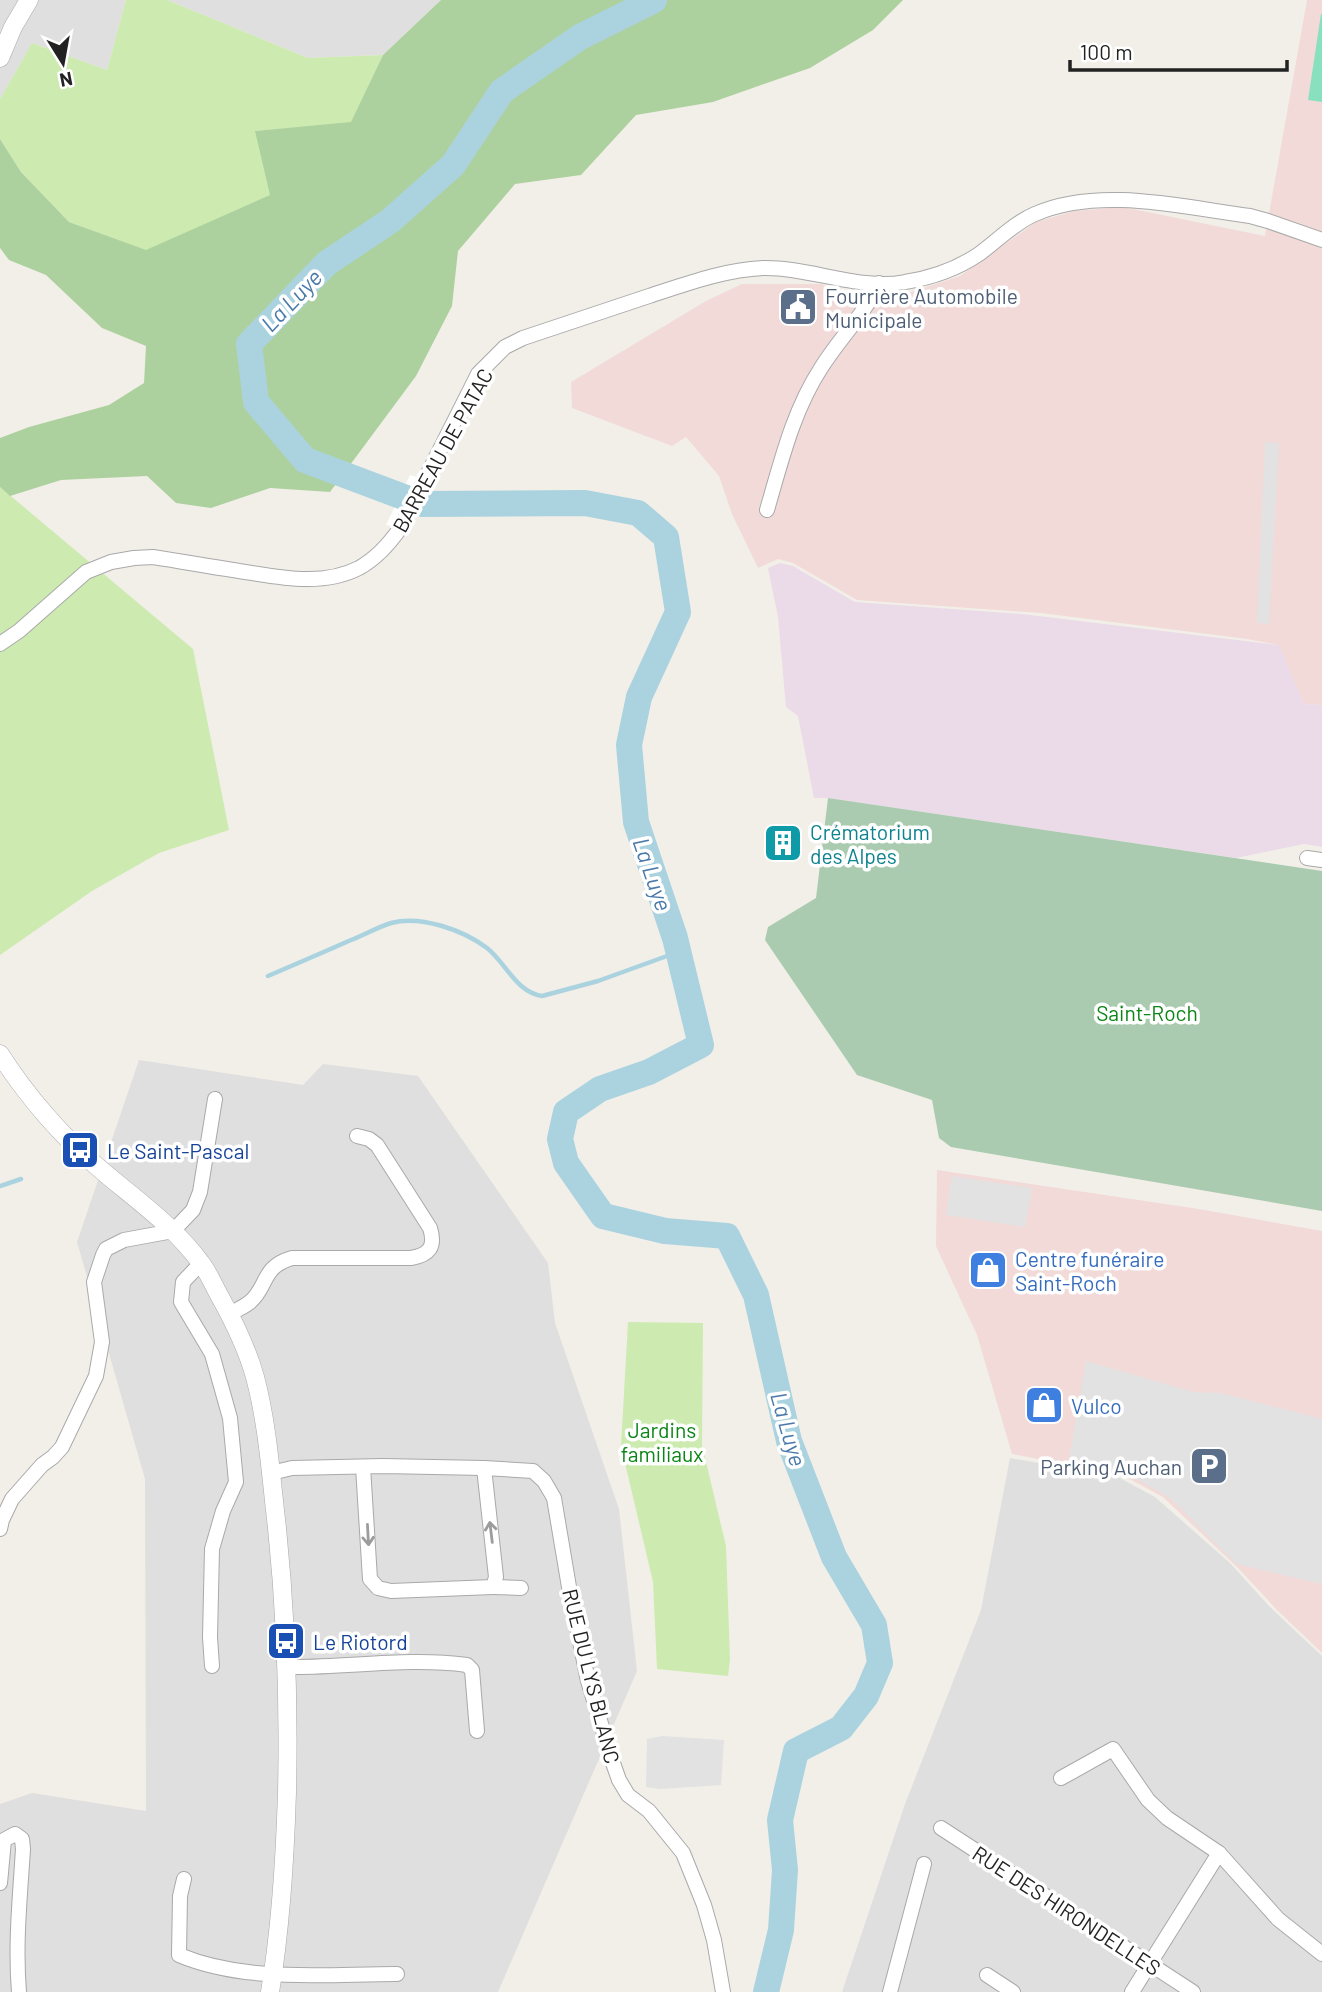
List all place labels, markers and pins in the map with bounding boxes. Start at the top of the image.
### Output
place label: Fourrière Automobile Municipale [825,283,1018,332]
public building icon: Fourrière Automobile Municipale [777,286,819,328]
place label: Crématorium des Alpes [810,819,930,868]
building icon: Crématorium des Alpes [762,822,804,864]
bus stop icon: Le Saint-Pascal [59,1129,101,1171]
place label: Le Saint-Pascal [107,1138,249,1163]
place label: Centre funéraire Saint-Roch [1015,1246,1164,1295]
shop icon: Centre funéraire Saint-Roch [967,1249,1009,1291]
shop icon: Vulco [1023,1384,1065,1426]
place label: Vulco [1071,1393,1122,1418]
parking icon: Parking Auchan [1188,1445,1230,1487]
place label: Parking Auchan [1040,1454,1182,1479]
bus stop icon: Le Riotord [265,1620,307,1662]
place label: Le Riotord [313,1629,408,1654]

